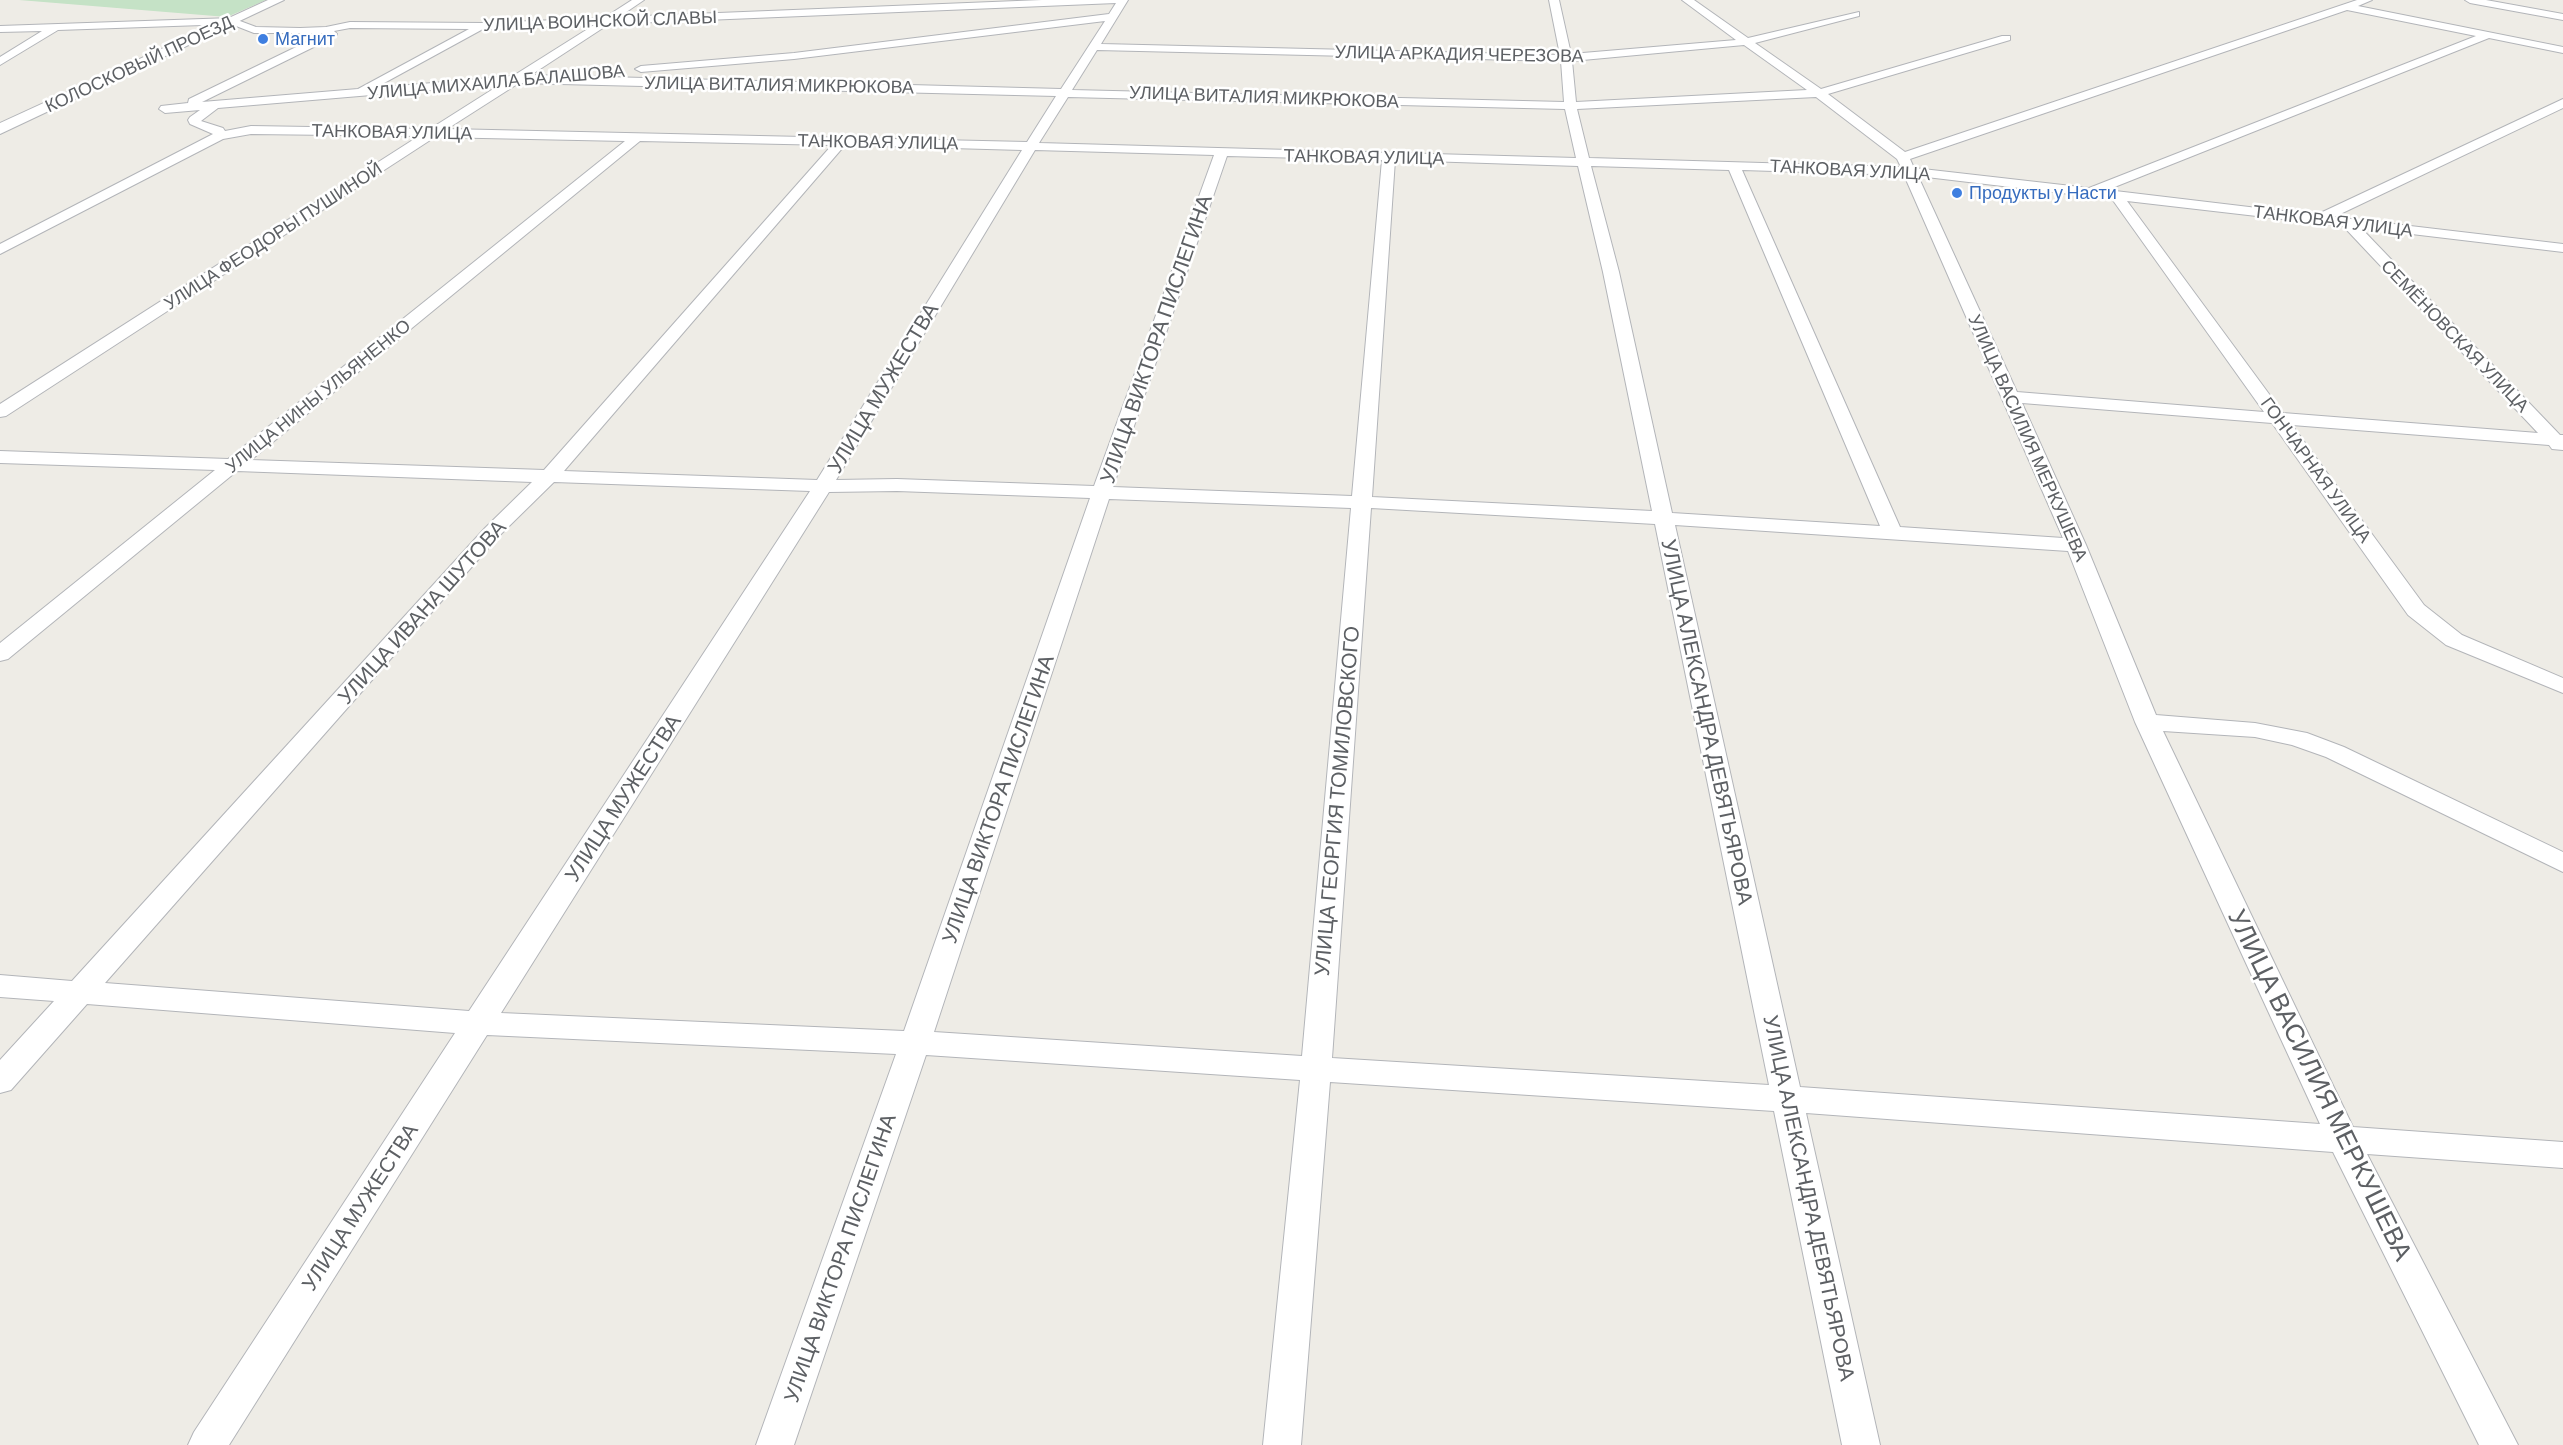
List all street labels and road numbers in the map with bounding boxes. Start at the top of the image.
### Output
street label: УЛИЦА ВОИНСКОЙ СЛАВЫ [483,6,717,36]
street label: КОЛОСКОВЫЙ ПРОЕЗД [42,11,236,117]
street label: УЛИЦА АРКАДИЯ ЧЕРЕЗОВА [1334,41,1584,67]
street label: УЛИЦА МИХАИЛА БАЛАШОВА [366,60,626,104]
street label: УЛИЦА ВИТАЛИЯ МИКРЮКОВА [644,72,914,98]
street label: УЛИЦА ВИТАЛИЯ МИКРЮКОВА [1129,81,1399,113]
street label: ТАНКОВАЯ УЛИЦА [312,120,472,144]
street label: ТАНКОВАЯ УЛИЦА [798,130,958,154]
street label: ТАНКОВАЯ УЛИЦА [1284,145,1444,169]
street label: ТАНКОВАЯ УЛИЦА [1769,155,1931,185]
street label: УЛИЦА ФЕОДОРЫ ПУШИНОЙ [160,157,386,315]
street label: УЛИЦА ВИКТОРА ПИСЛЕГИНА [1095,191,1217,487]
street label: ТАНКОВАЯ УЛИЦА [2252,200,2414,242]
street label: СЕМЁНОВСКАЯ УЛИЦА [2377,255,2533,417]
street label: УЛИЦА МУЖЕСТВА [822,298,944,478]
street label: УЛИЦА ВАСИЛИЯ МЕРКУШЕВА [1964,311,2092,565]
street label: УЛИЦА НИНЫ УЛЬЯНЕНКО [221,315,415,477]
street label: ГОНЧАРНАЯ УЛИЦА [2256,393,2376,547]
street label: УЛИЦА ИВАНА ШУТОВА [333,515,511,709]
street label: УЛИЦА АЛЕКСАНДРА ДЕВЯТЬЯРОВА [1656,537,1758,907]
street label: УЛИЦА ГЕОРГИЯ ТОМИЛОВСКОГО [1309,625,1365,977]
street label: УЛИЦА ВИКТОРА ПИСЛЕГИНА [937,651,1059,947]
street label: УЛИЦА МУЖЕСТВА [560,710,686,886]
street label: УЛИЦА ВАСИЛИЯ МЕРКУШЕВА [2221,904,2419,1266]
street label: УЛИЦА АЛЕКСАНДРА ДЕВЯТЬЯРОВА [1758,1013,1860,1383]
street label: УЛИЦА ВИКТОРА ПИСЛЕГИНА [779,1110,901,1406]
street label: УЛИЦА МУЖЕСТВА [297,1119,423,1295]

